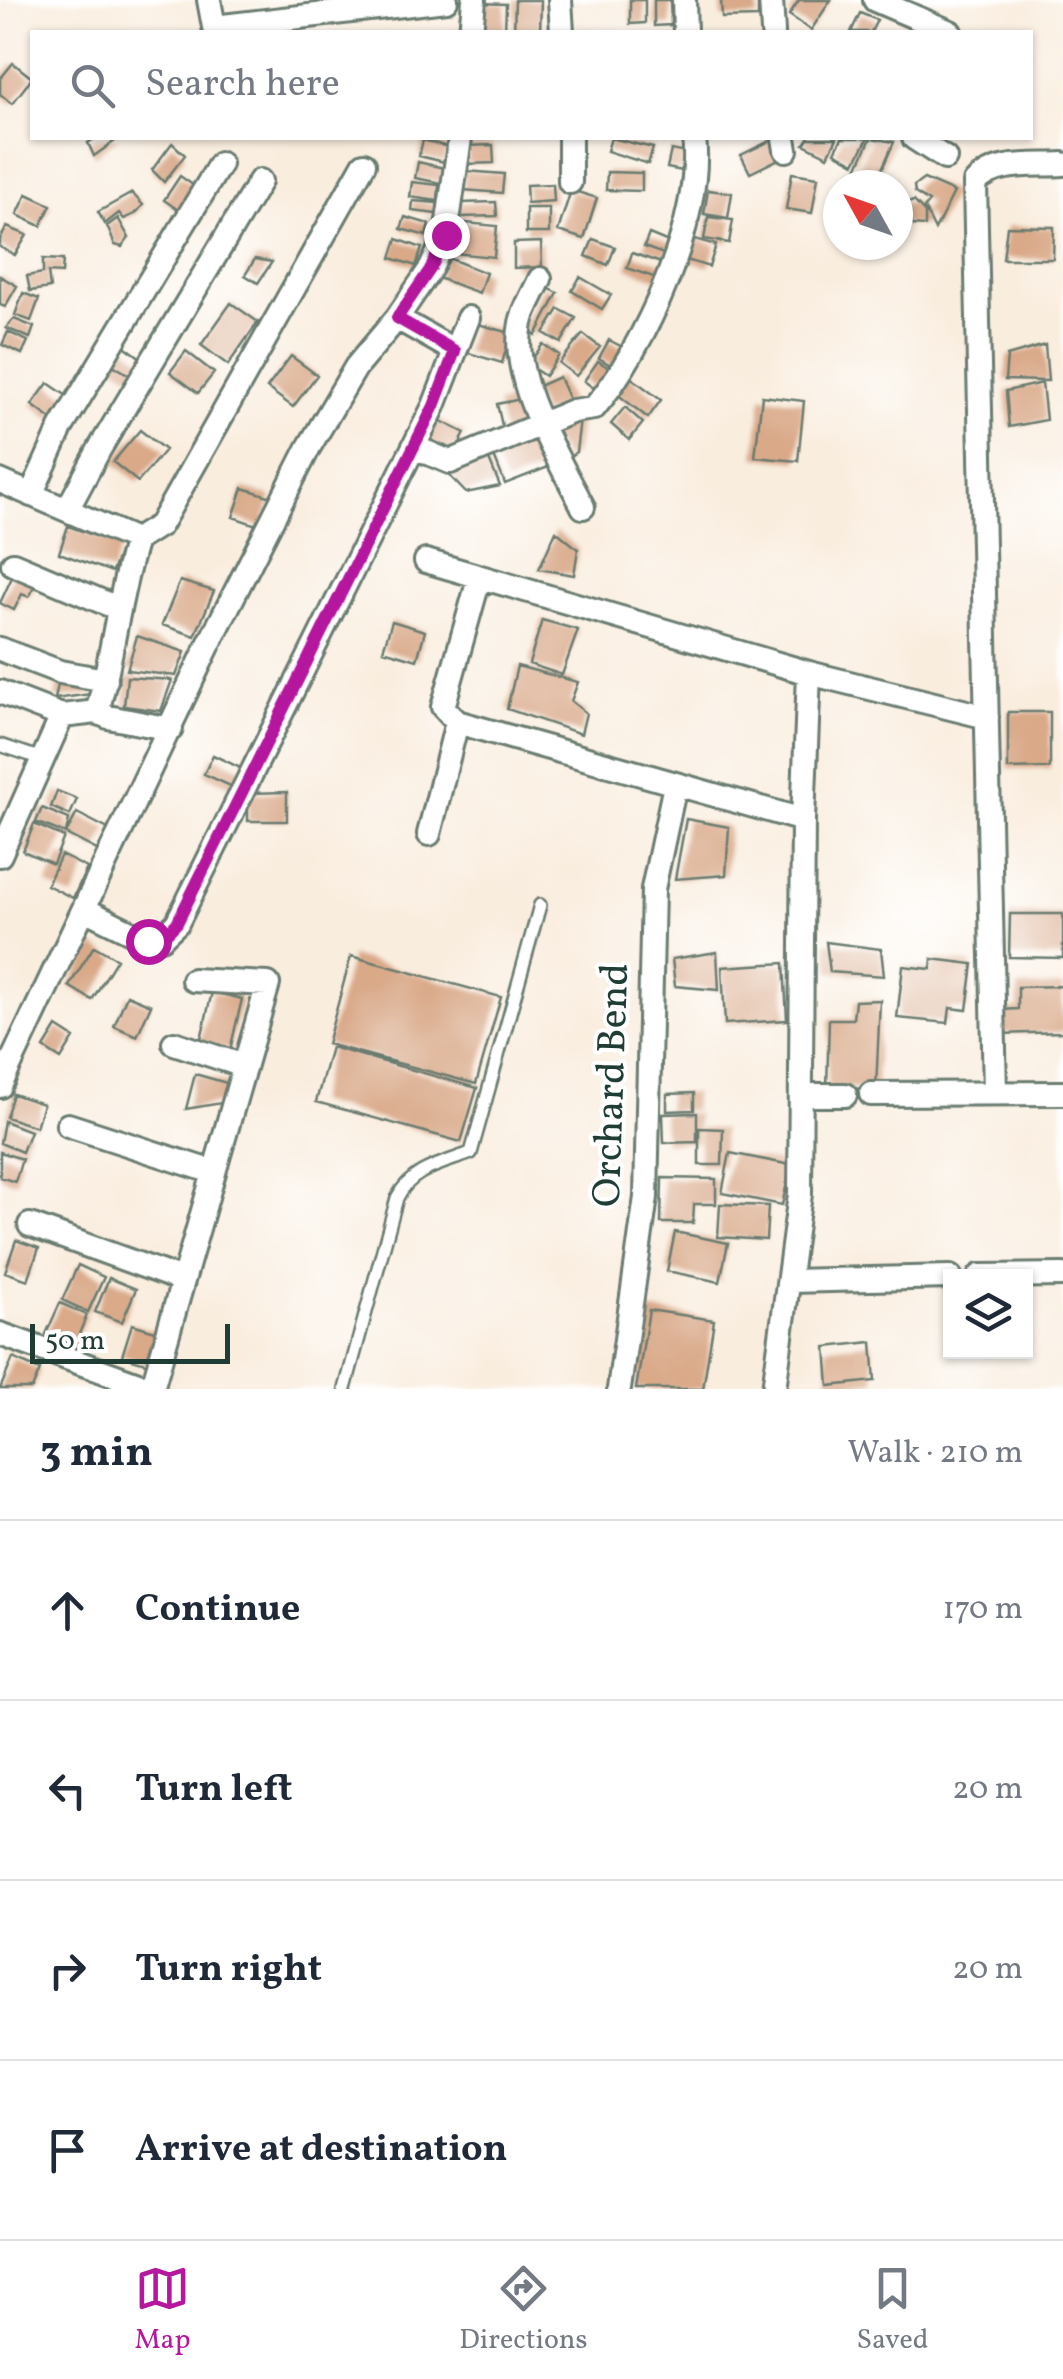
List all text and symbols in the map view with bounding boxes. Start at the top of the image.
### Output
search box [30,30,1033,140]
icon: search [65,58,120,113]
text: Search here [145,59,340,112]
north arrow [823,170,913,260]
route end [424,213,470,259]
route start [126,919,172,965]
street label: Orchard Bend [581,962,645,1208]
map controls [943,1269,1033,1359]
button: layers [943,1269,1033,1359]
scale bar [30,1319,230,1364]
text: 50 m [45,1322,105,1361]
text: 3 min [40,1425,153,1484]
text: Walk · 210 m [848,1432,1023,1476]
icon: ahead [40,1583,95,1638]
text: Continue [135,1584,300,1637]
text: 170 m [942,1588,1023,1632]
icon: left [40,1763,95,1818]
text: Turn left [135,1764,292,1817]
text: 20 m [952,1768,1023,1812]
icon: right [40,1943,95,1998]
text: Turn right [135,1944,322,1997]
text: 20 m [952,1948,1023,1992]
icon: arrive [40,2123,95,2178]
text: Arrive at destination [135,2124,508,2177]
tab: Map [134,2261,190,2360]
tab: Directions [459,2261,588,2360]
tab: Saved [856,2261,929,2360]

